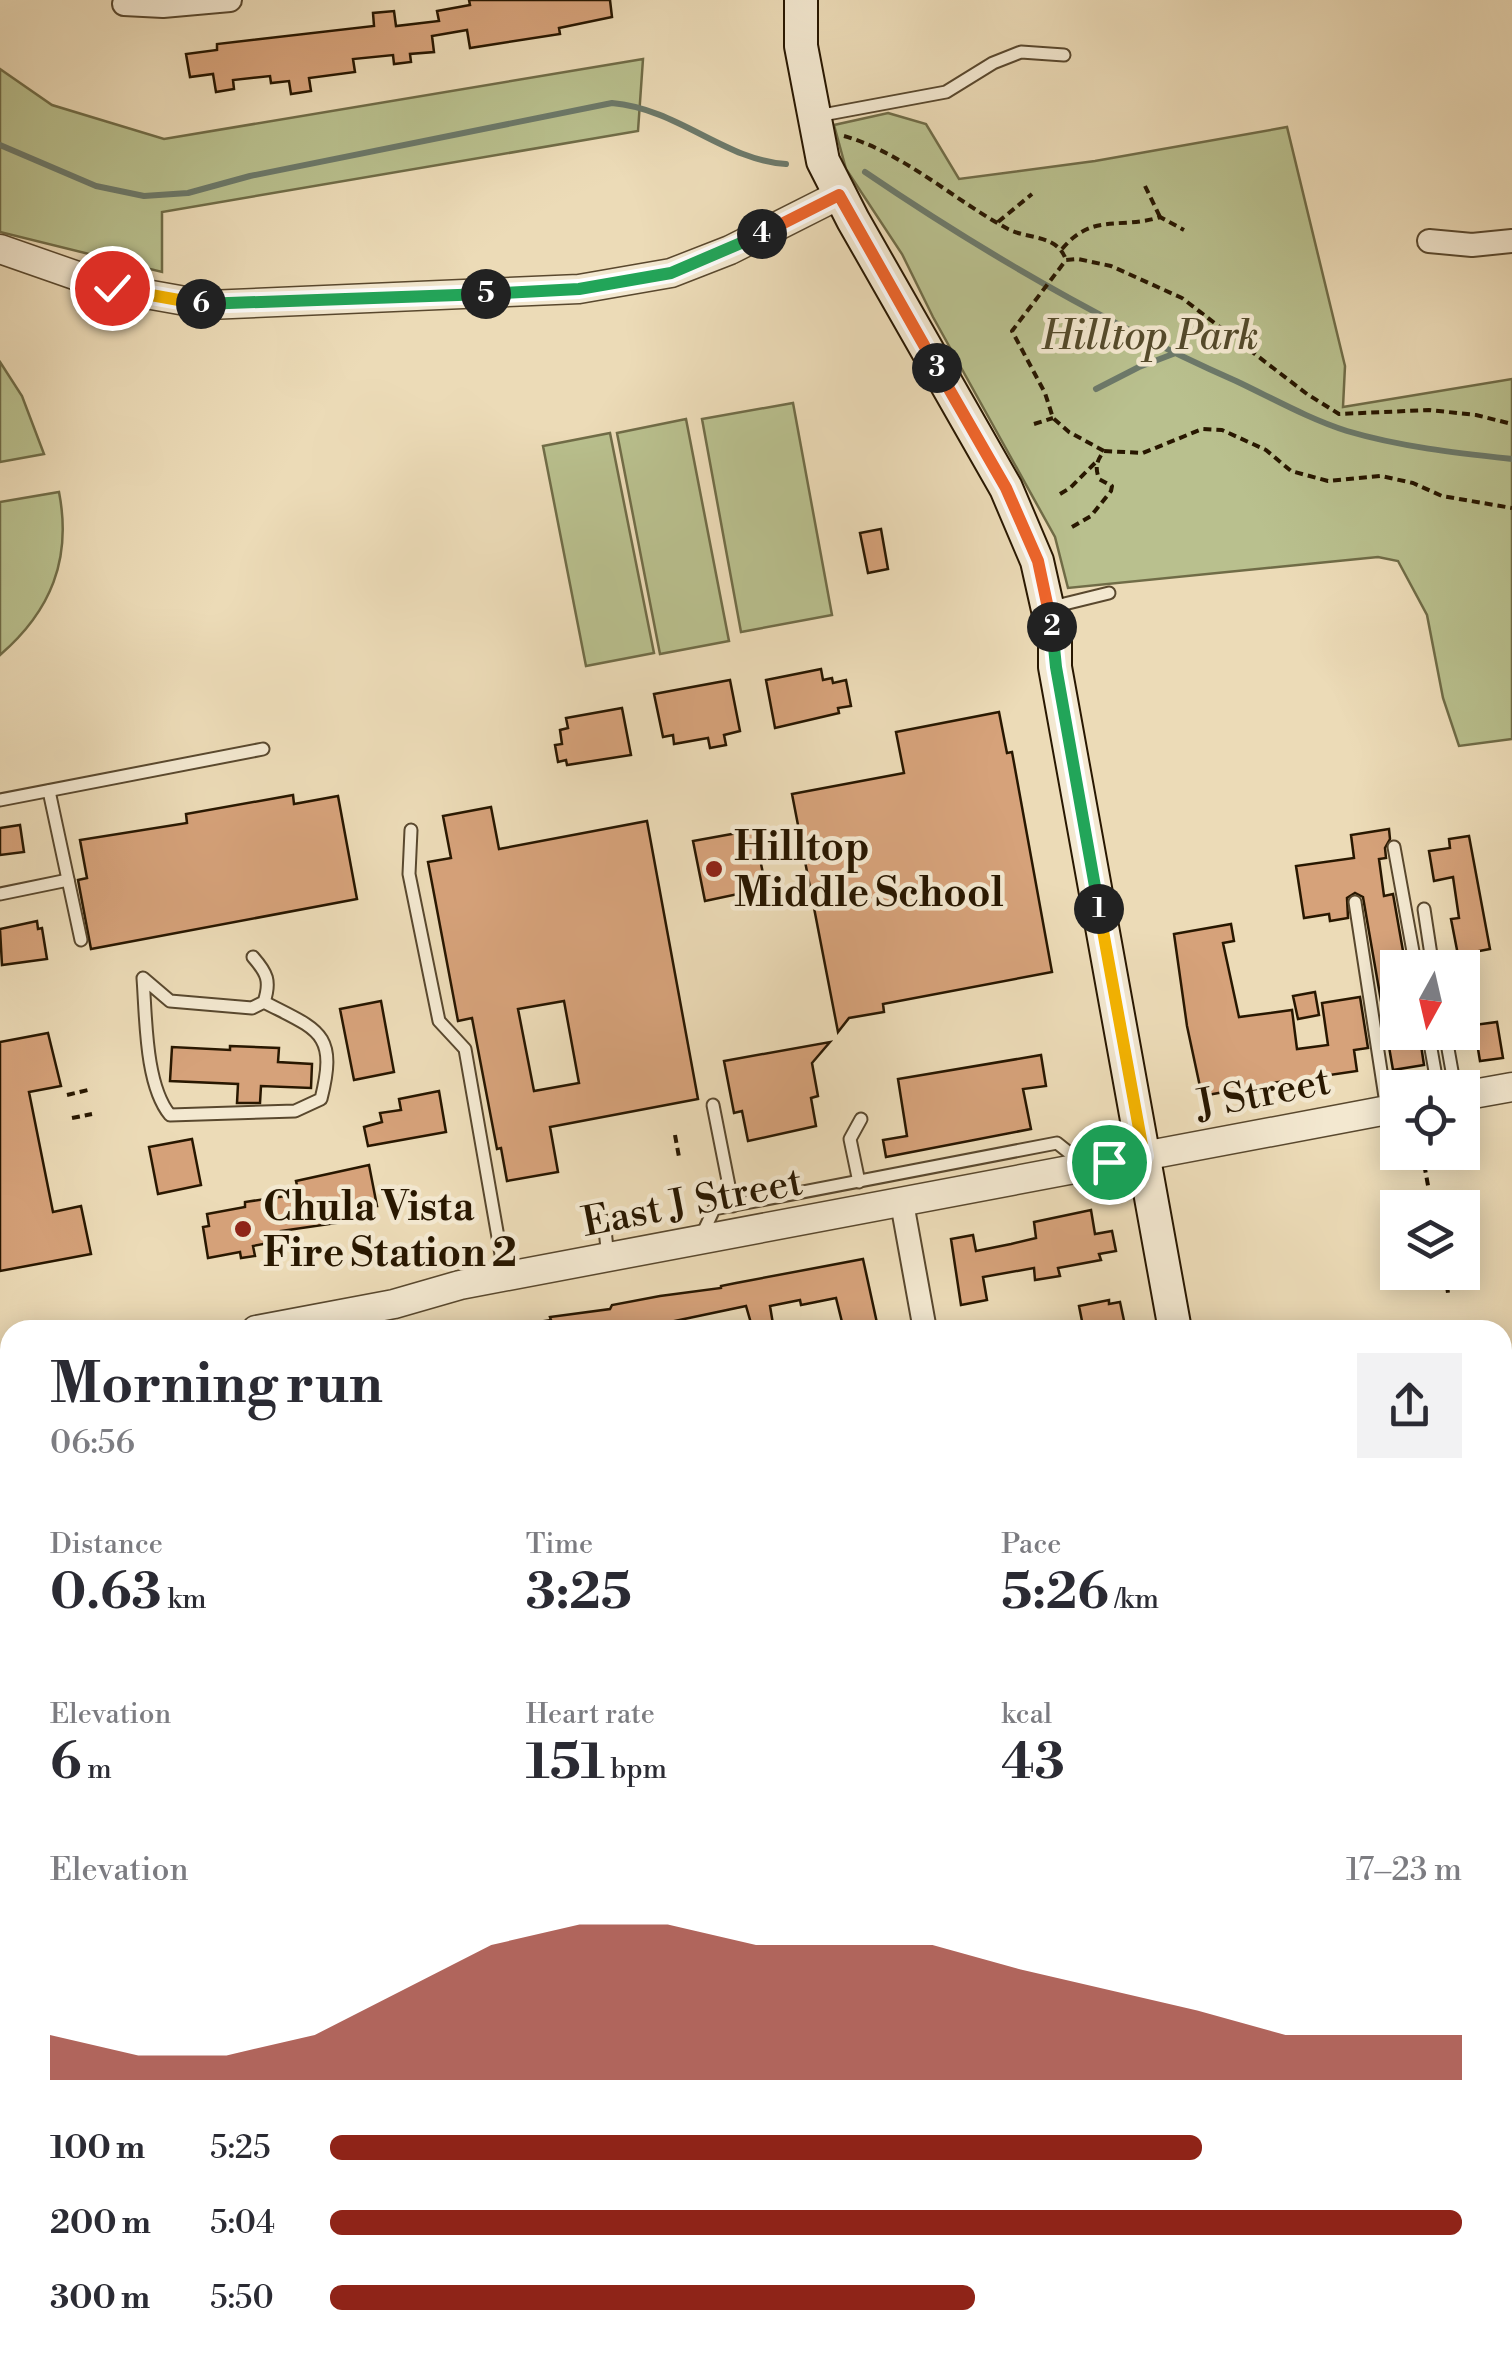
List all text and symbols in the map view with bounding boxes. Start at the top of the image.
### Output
pin: 4 [737,209,787,259]
text: 4 [753,216,771,251]
pin [70,246,155,331]
icon: check [85,261,140,316]
pin: 5 [461,269,511,319]
text: 5 [477,276,495,311]
pin: 6 [176,279,226,329]
text: 6 [192,286,210,321]
park label: Hilltop Park [1040,312,1259,362]
pin: 3 [912,343,962,393]
text: 3 [929,350,945,385]
pin: 2 [1027,602,1077,652]
text: 2 [1043,609,1061,644]
place label: Hilltop Middle School [734,823,1004,919]
marker: Hilltop Middle School [703,858,725,880]
pin: 1 [1074,884,1124,934]
text: 1 [1092,891,1106,926]
north arrow [1380,950,1480,1050]
map controls [1380,950,1480,1290]
street label: J Street [1190,1057,1335,1132]
button: locate [1380,1070,1480,1170]
pin [1067,1120,1152,1205]
icon: arrive [1082,1135,1137,1190]
street label: East J Street [578,1157,807,1249]
place label: Chula Vista Fire Station 2 [263,1183,517,1279]
button: layers [1380,1190,1480,1290]
marker: Chula Vista Fire Station 2 [232,1218,254,1240]
text: Morning run [50,1351,383,1420]
button: share [1357,1353,1462,1458]
text: 06:56 [50,1423,135,1463]
text: Distance [50,1527,163,1562]
text: Time [526,1527,593,1562]
text: Pace [1001,1527,1061,1562]
text: 0.63 [50,1562,162,1624]
text: 3:25 [526,1562,632,1624]
text: 5:26 [1001,1562,1109,1624]
text: km [162,1582,207,1617]
text: /km [1109,1582,1159,1617]
text: Elevation [50,1697,171,1732]
text: Heart rate [526,1697,655,1732]
text: kcal [1001,1697,1052,1732]
text: 6 [50,1732,82,1794]
text: 151 [526,1732,605,1794]
text: 43 [1001,1732,1065,1794]
text: m [82,1752,112,1787]
text: bpm [605,1752,667,1787]
text: Elevation [50,1850,189,1890]
text: 17–23 m [1346,1850,1462,1890]
text: 100 m [50,2128,145,2168]
text: 5:25 [210,2128,271,2168]
text: 200 m [50,2203,151,2243]
text: 5:04 [210,2203,275,2243]
text: 300 m [50,2278,150,2318]
text: 5:50 [210,2278,274,2318]

